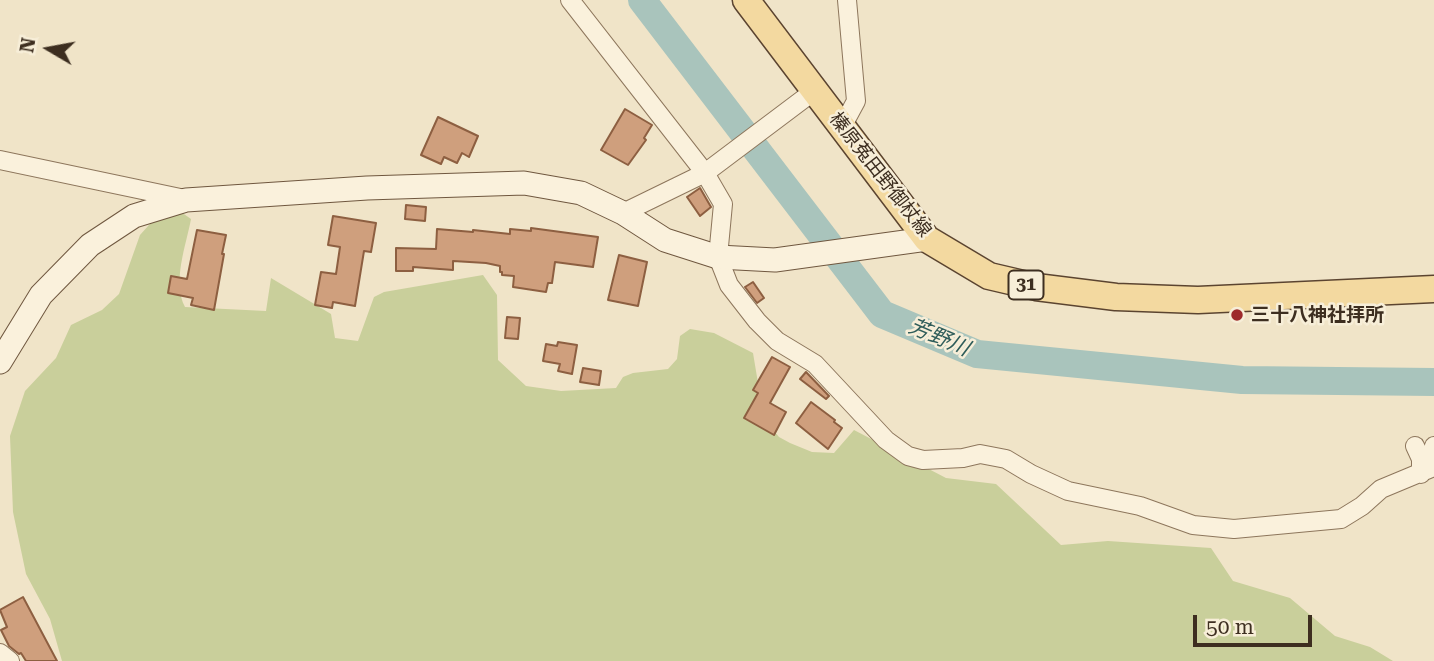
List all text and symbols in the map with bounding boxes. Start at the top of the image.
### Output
north arrow [14,14,84,84]
text: N [15,36,40,54]
street label: 榛原菟田野御杖線 [824,108,936,242]
road number: 31 [1009,270,1044,300]
place label: 三十八神社拝所 [1251,304,1384,326]
marker: 三十八神社拝所 [1229,307,1245,323]
water label: 芳野川 [905,314,973,362]
scale bar [1196,602,1315,646]
text: 50 m [1206,615,1254,639]

